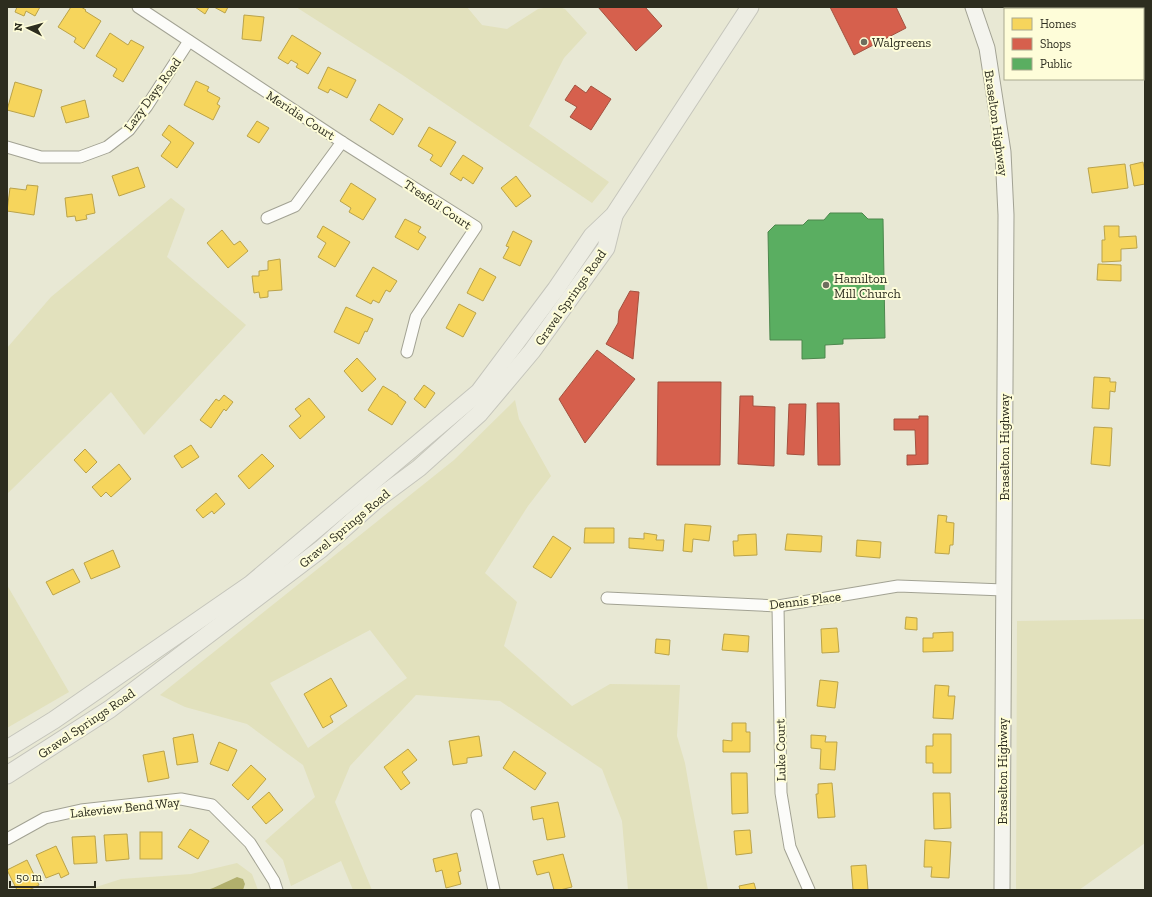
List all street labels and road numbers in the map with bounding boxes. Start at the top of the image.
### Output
street label: Lazy Days Road [121,55,184,134]
street label: Braselton Highway [982,69,1011,177]
street label: Meridia Court [264,88,338,143]
street label: Tresfoil Court [401,176,475,233]
street label: Gravel Springs Road [532,246,609,348]
street label: Braselton Highway [997,393,1012,500]
street label: Gravel Springs Road [296,486,393,571]
street label: Dennis Place [769,589,842,612]
street label: Gravel Springs Road [35,685,138,761]
street label: Braselton Highway [995,717,1010,824]
street label: Luke Court [772,718,789,781]
street label: Lakeview Bend Way [70,794,181,821]

